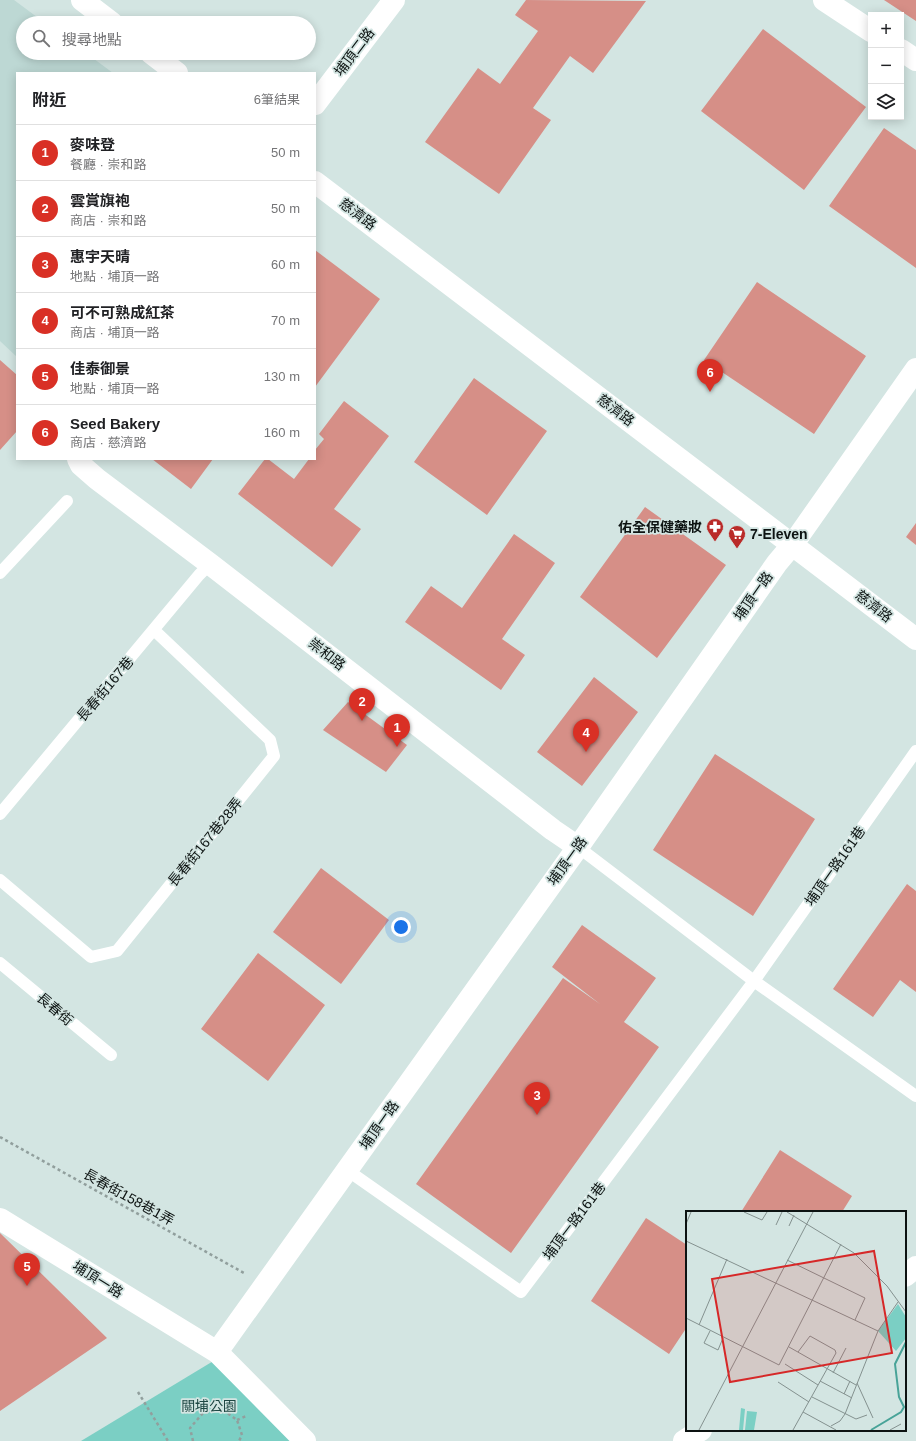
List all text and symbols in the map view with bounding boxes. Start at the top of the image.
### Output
map controls [868,12,904,120]
button: + [868,12,904,48]
search box [16,16,316,60]
street label: 埔頂二路 [331,25,377,79]
icon: search [30,27,52,49]
text: 搜尋地點 [62,31,122,48]
button: − [868,48,904,84]
button: layers [868,84,904,120]
text: 附近 [32,91,66,110]
text: 6筆結果 [254,92,300,107]
text: 麥味登 [70,136,115,153]
text: 1 [41,145,49,160]
text: 50 m [271,145,300,160]
text: 餐廳 · 崇和路 [70,157,147,172]
text: 雲賞旗袍 [70,192,130,209]
street label: 慈濟路 [336,195,380,233]
text: 2 [41,201,49,216]
text: 50 m [271,201,300,216]
text: 商店 · 崇和路 [70,213,147,228]
text: 惠宇天晴 [70,248,130,265]
text: 3 [41,257,49,272]
text: 60 m [271,257,300,272]
text: 地點 · 埔頂一路 [70,269,160,284]
text: 可不可熟成紅茶 [70,304,175,321]
text: 4 [41,313,49,328]
text: 70 m [271,313,300,328]
text: 商店 · 埔頂一路 [70,325,160,340]
pin: 6 [697,359,723,392]
text: 佳泰御景 [70,360,130,377]
text: 5 [41,369,49,384]
text: 130 m [264,369,300,384]
text: 地點 · 埔頂一路 [70,381,160,396]
street label: 慈濟路 [594,391,638,429]
text: Seed Bakery [70,415,160,432]
text: 6 [41,425,49,440]
text: 160 m [264,425,300,440]
text: 商店 · 慈濟路 [70,435,147,450]
pharmacy icon: 佑全保健藥妝 [705,517,725,542]
place label: 佑全保健藥妝 [618,519,702,535]
supermarket icon: 7-Eleven [727,524,747,549]
place label: 7-Eleven [750,526,808,542]
street label: 埔頂一路 [730,568,776,624]
street label: 慈濟路 [853,587,895,625]
street label: 崇和路 [306,635,348,673]
street label: 長春街167巷 [73,653,137,725]
pin: 2 [349,688,375,721]
pin: 1 [384,714,410,747]
pin: 4 [573,719,599,752]
street label: 長春街167巷28弄 [165,795,245,889]
street label: 埔頂一路161巷 [802,823,868,909]
street label: 埔頂一路 [544,834,590,888]
your location [391,917,411,937]
street label: 長春街 [34,989,76,1029]
pin: 3 [524,1082,550,1115]
street label: 埔頂一路 [356,1097,402,1153]
street label: 長春街158巷1弄 [81,1165,177,1229]
street label: 埔頂一路161巷 [540,1179,608,1263]
inset map [686,1211,906,1431]
pin: 5 [14,1253,40,1286]
street label: 埔頂一路 [70,1257,126,1301]
park label: 關埔公園 [181,1398,237,1414]

